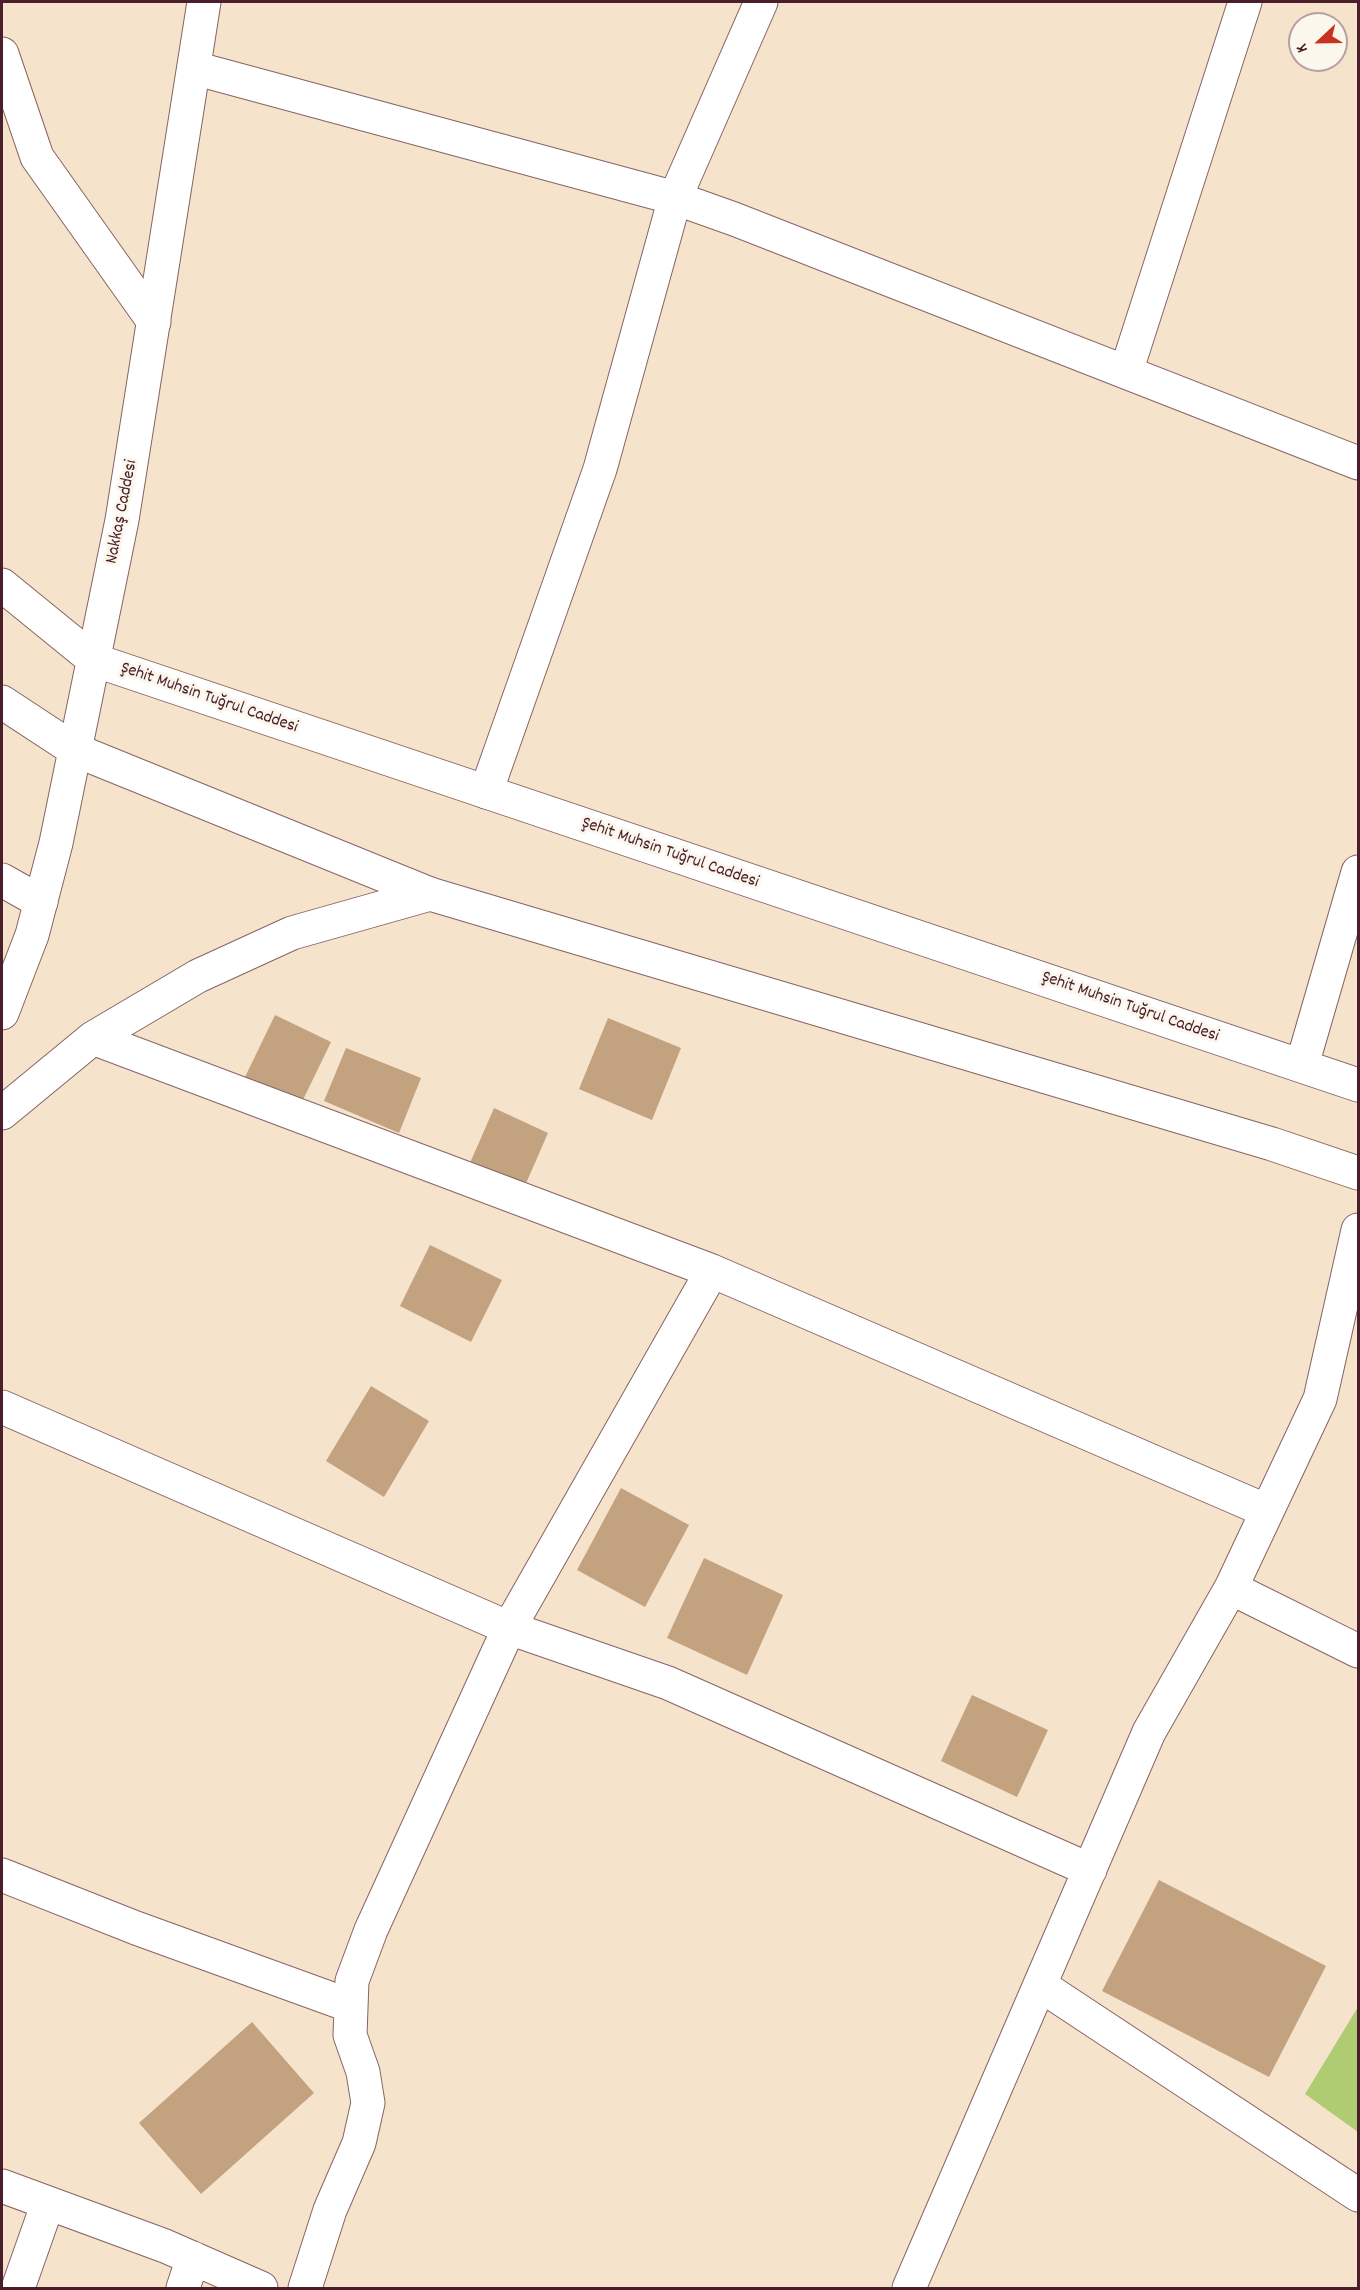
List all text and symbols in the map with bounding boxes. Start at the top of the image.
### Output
north arrow [1288,12,1348,72]
text: K [1291,40,1315,56]
street label: Nakkaş Caddesi [102,458,144,566]
street label: Şehit Muhsin Tuğrul Caddesi [117,658,301,740]
street label: Şehit Muhsin Tuğrul Caddesi [578,813,762,895]
street label: Şehit Muhsin Tuğrul Caddesi [1038,967,1222,1049]

